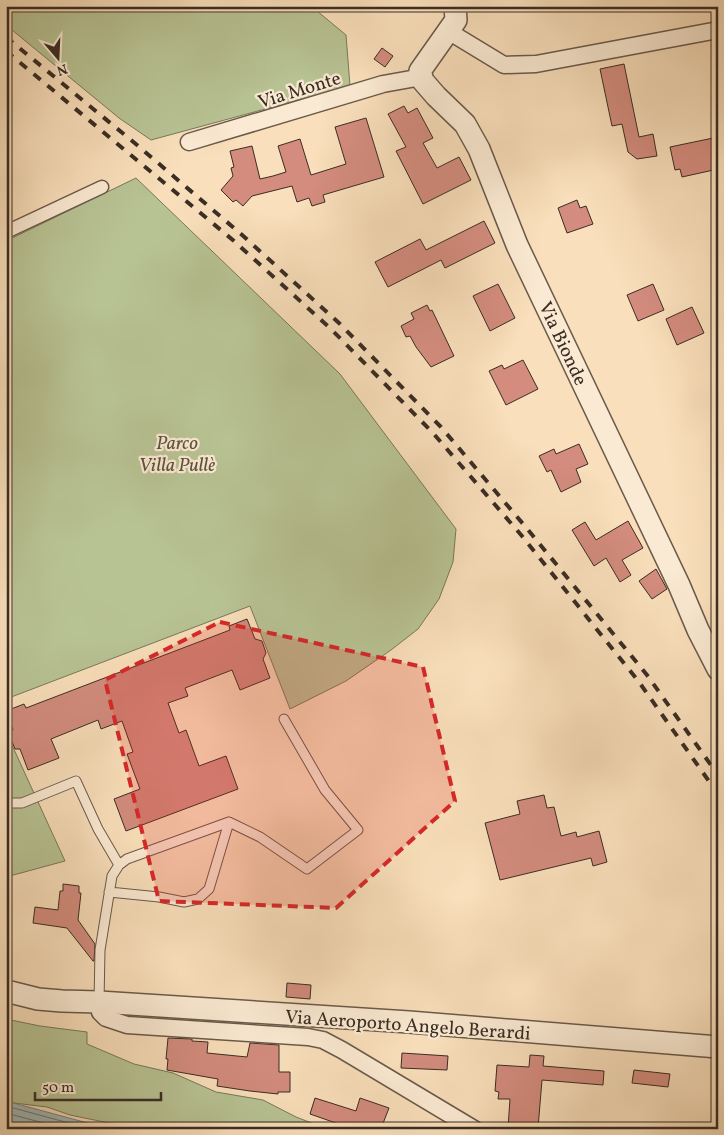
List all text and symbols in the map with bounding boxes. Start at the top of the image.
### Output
north arrow [32,32,82,82]
text: N [54,58,70,80]
street label: Via Monte [255,66,344,116]
street label: Via Bionde [531,298,593,390]
park label: Parco Villa Pullè [139,431,215,479]
street label: Via Aeroporto Angelo Berardi [284,1004,532,1048]
scale bar [35,1070,161,1102]
text: 50 m [42,1078,74,1099]

